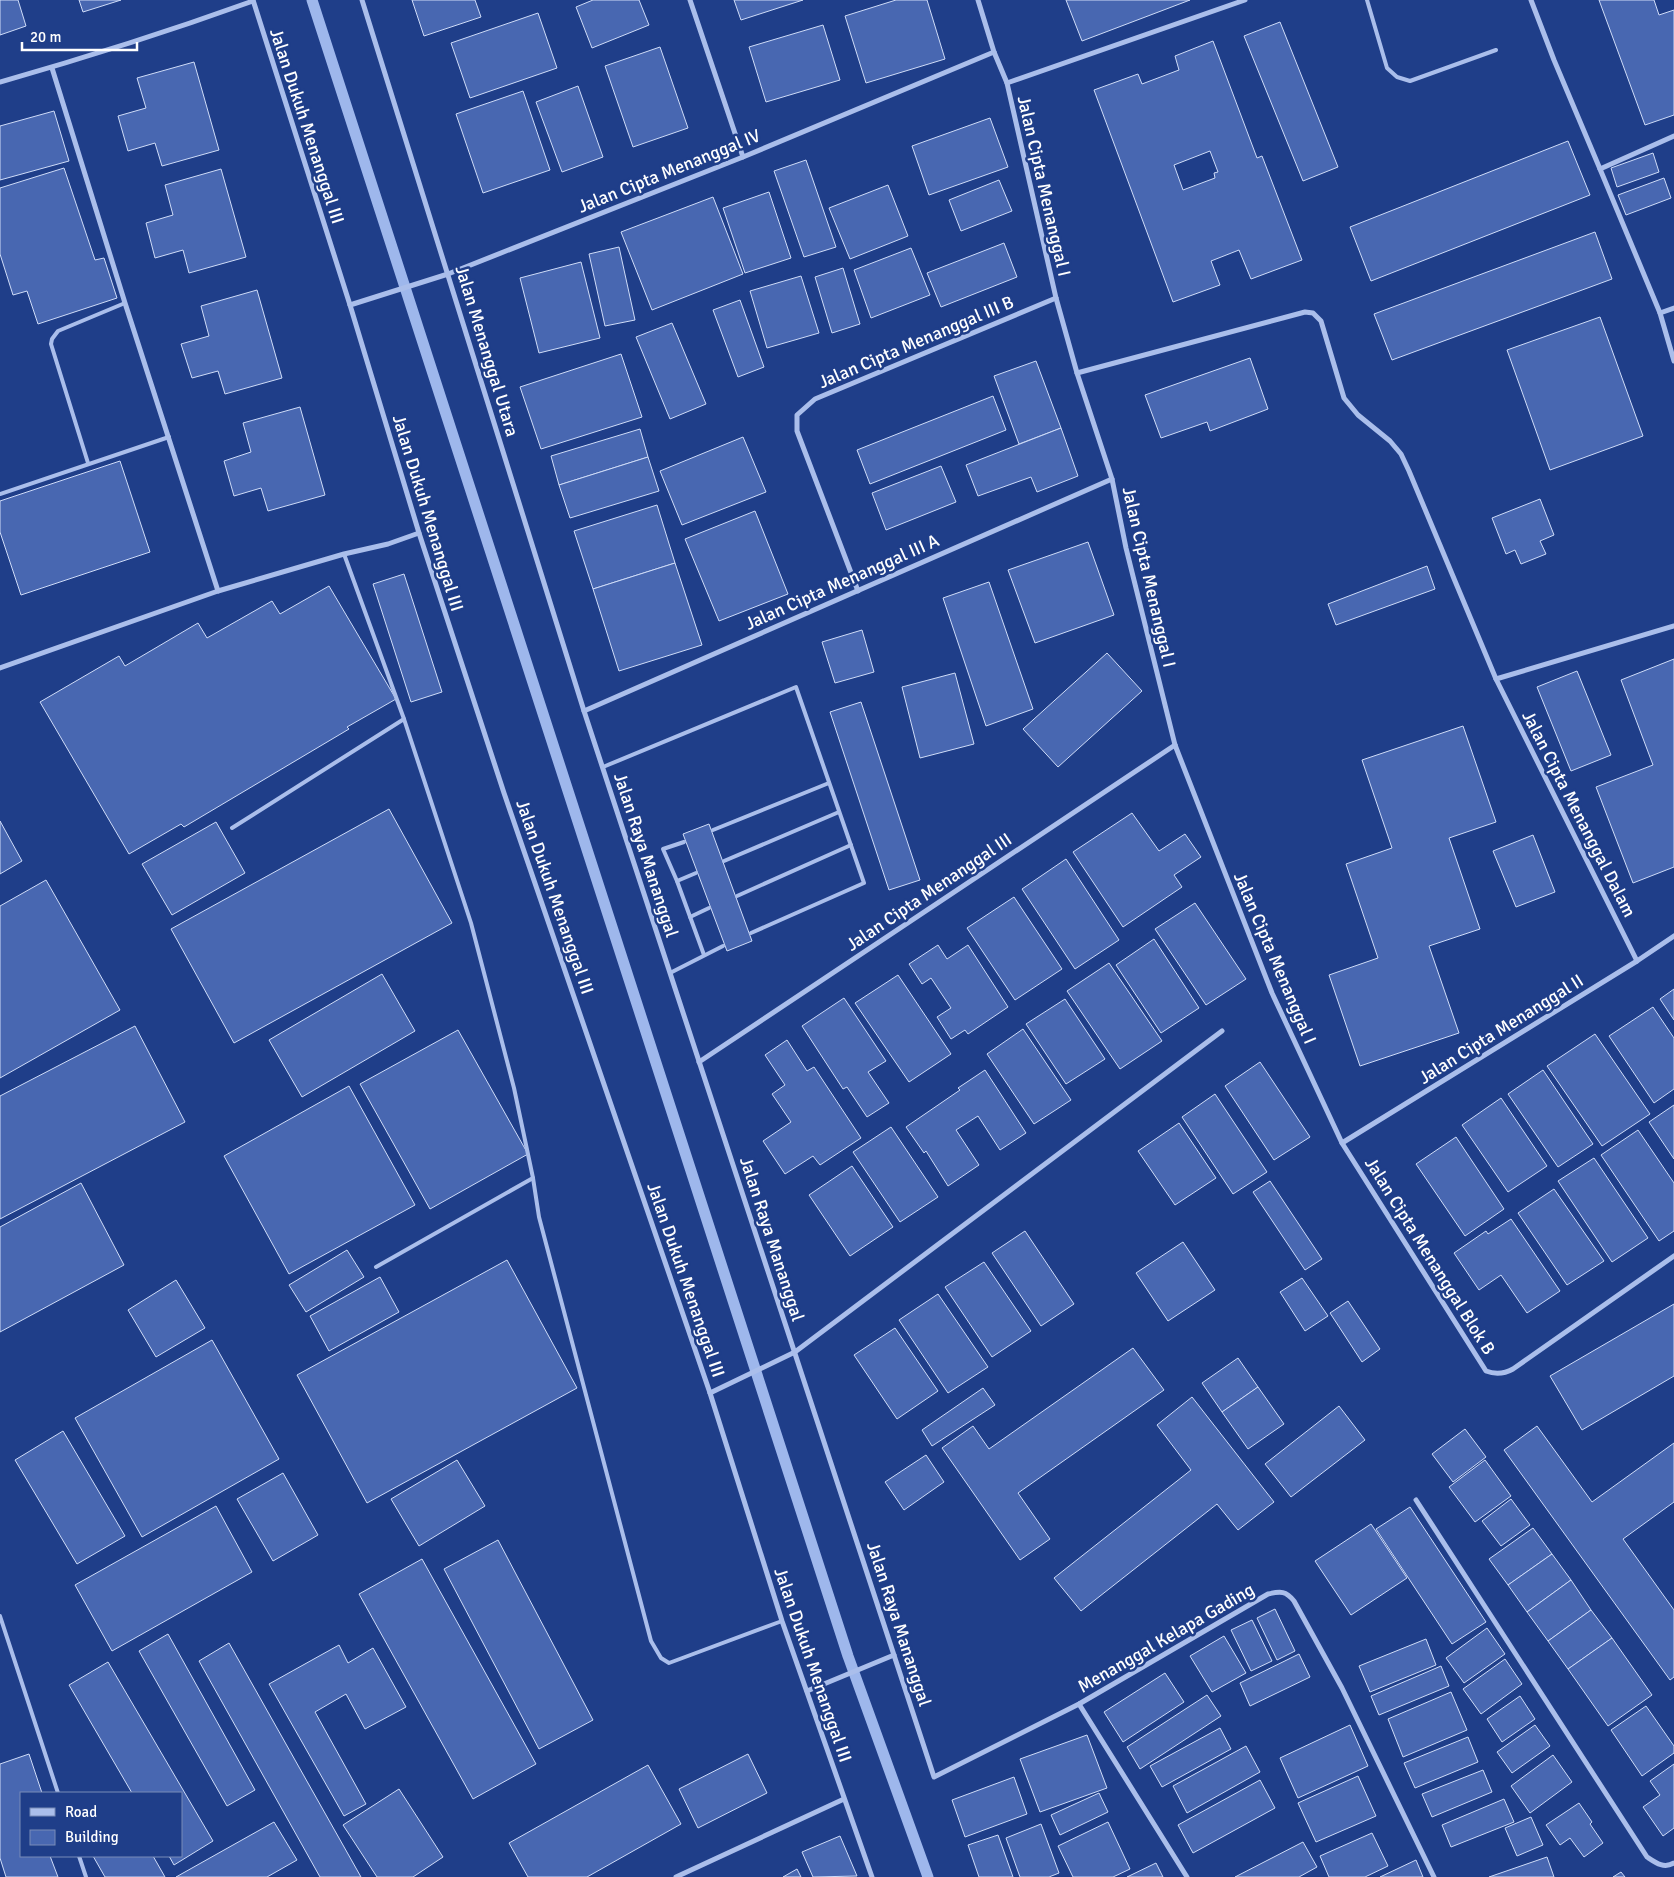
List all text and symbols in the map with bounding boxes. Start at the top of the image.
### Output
scale bar [22,20,138,52]
street label: Jalan Dukuh Menanggal III [265,25,349,227]
text: 20 m [30,28,61,46]
street label: Jalan Cipta Menanggal I [1013,94,1075,278]
street label: Jalan Cipta Menanggal IV [575,124,764,218]
street label: Jalan Menanggal Utara [451,263,523,439]
street label: Jalan Cipta Menanggal III B [815,291,1017,393]
street label: Jalan Dukuh Menanggal III [388,412,468,614]
street label: Jalan Cipta Menanggal I [1118,485,1180,669]
street label: Jalan Cipta Menanggal III A [742,529,942,635]
street label: Jalan Cipta Menanggal Dalam [1517,707,1641,921]
street label: Jalan Raya Mananggal [609,770,683,940]
street label: Jalan Dukuh Menanggal III [511,797,599,997]
street label: Jalan Cipta Menanggal III [842,828,1016,956]
street label: Jalan Cipta Menanggal I [1229,869,1321,1047]
street label: Jalan Cipta Menanggal II [1415,969,1587,1089]
street label: Jalan Cipta Menanggal Blok B [1360,1153,1500,1359]
street label: Jalan Raya Mananggal [735,1154,809,1324]
street label: Jalan Dukuh Menanggal III [642,1180,730,1380]
street label: Jalan Raya Mananggal [862,1539,936,1709]
street label: Jalan Dukuh Menanggal III [769,1565,857,1765]
street label: Menanggal Kelapa Gading [1074,1578,1258,1698]
legend [20,1792,182,1857]
text: Road [65,1803,97,1821]
text: Building [65,1828,119,1846]

